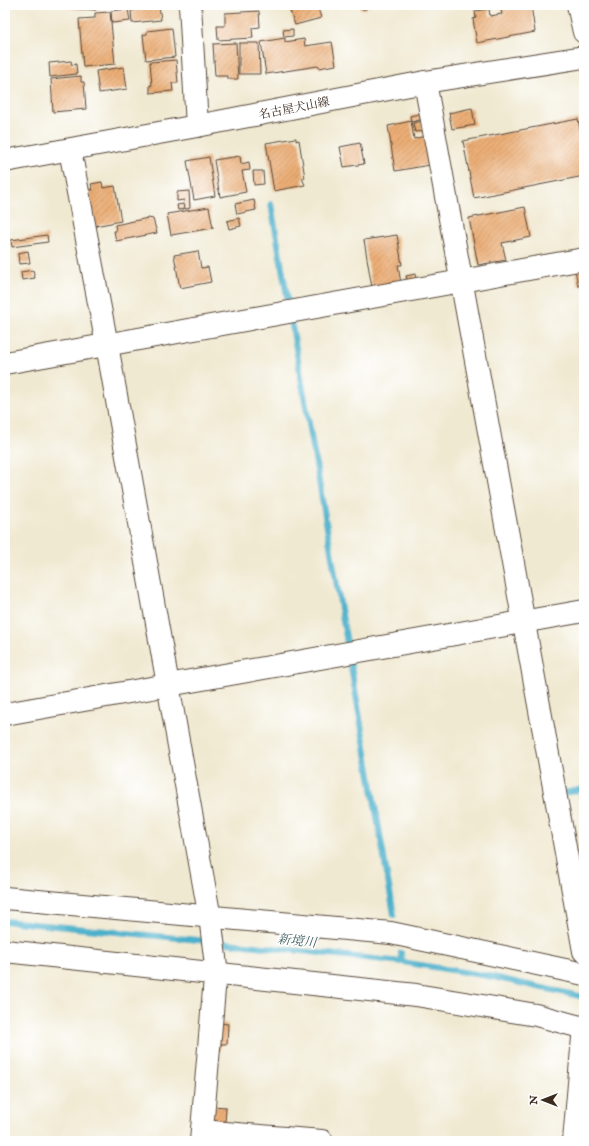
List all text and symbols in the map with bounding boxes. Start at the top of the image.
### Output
street label: 名古屋犬山線 [257,94,331,123]
water label: 新境川 [277,931,319,952]
north arrow [523,1080,563,1120]
text: N [527,1095,541,1106]

